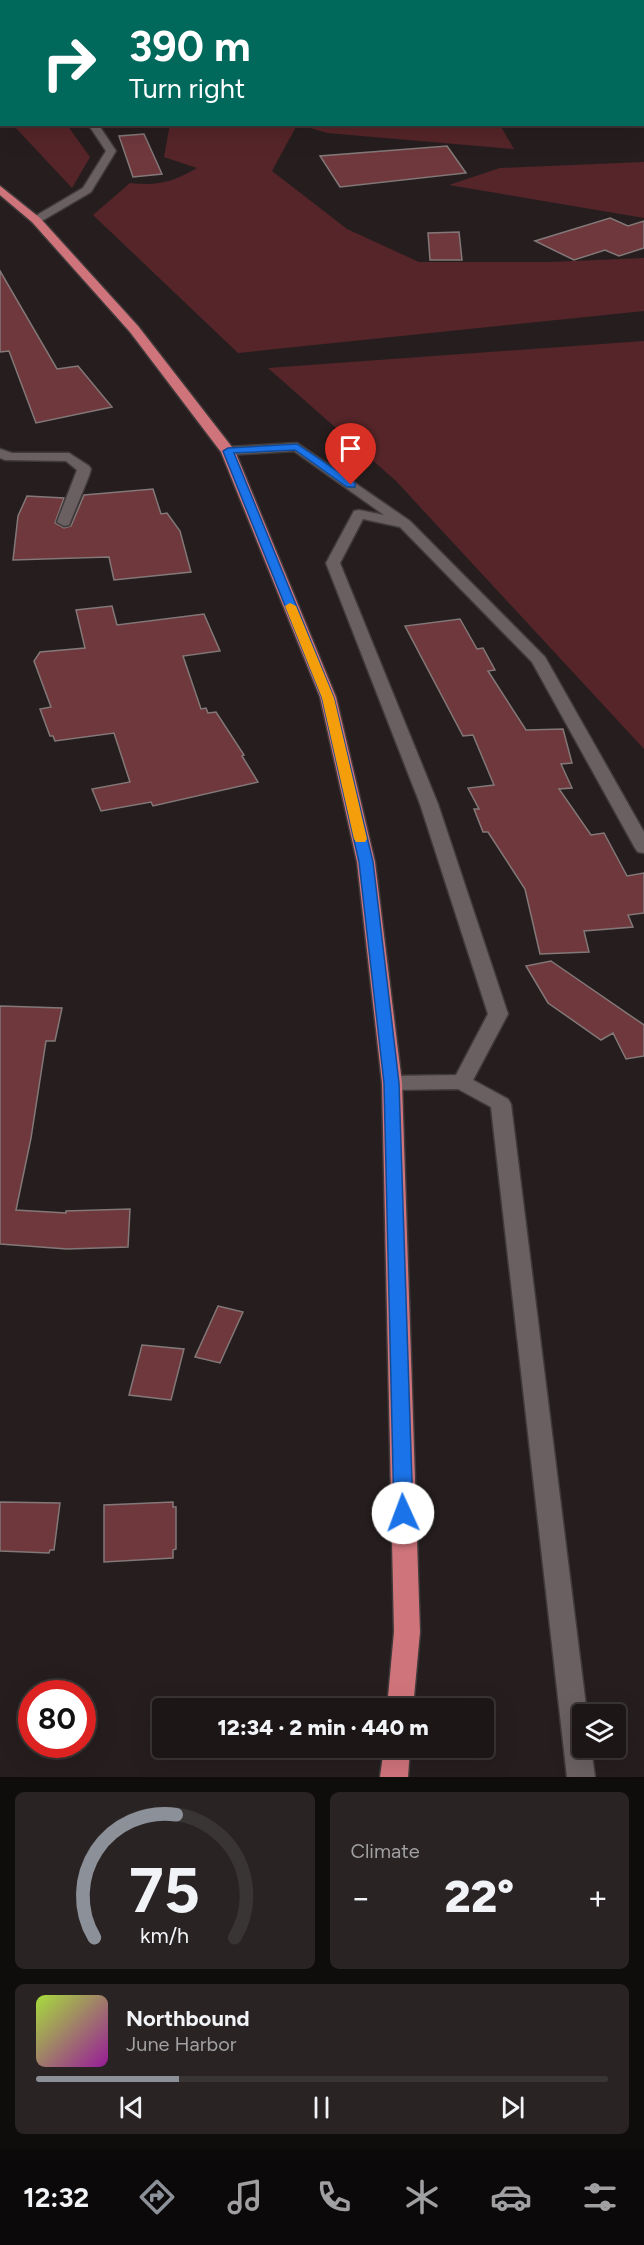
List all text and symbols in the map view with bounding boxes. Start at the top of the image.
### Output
text: 390 m [129,21,251,72]
icon: right [30,24,108,102]
text: Turn right [129,72,245,105]
pin [325,423,376,485]
icon: arrive [334,432,367,465]
position arrow [371,1481,435,1545]
speed limit sign: 80 [18,1680,96,1758]
map controls [572,1704,626,1758]
button: layers [572,1704,626,1758]
text: 12:34 · 2 min · 440 m [217,1714,429,1741]
text: Climate [351,1839,420,1863]
text: 75 [129,1853,200,1928]
text: 22° [444,1869,514,1923]
text: − [351,1878,371,1917]
text: + [587,1878,608,1917]
text: km/h [140,1923,189,1948]
text: Northbound [126,2005,250,2032]
text: June Harbor [126,2032,237,2056]
icon: previous [115,2091,148,2124]
icon: pause [305,2091,338,2124]
icon: next [496,2091,529,2124]
icon: directions [136,2176,178,2218]
icon: music [224,2176,266,2218]
icon: phone [313,2176,355,2218]
icon: climate [401,2176,443,2218]
icon: car [490,2176,532,2218]
icon: filters [579,2176,621,2218]
text: 12:32 [23,2181,89,2214]

